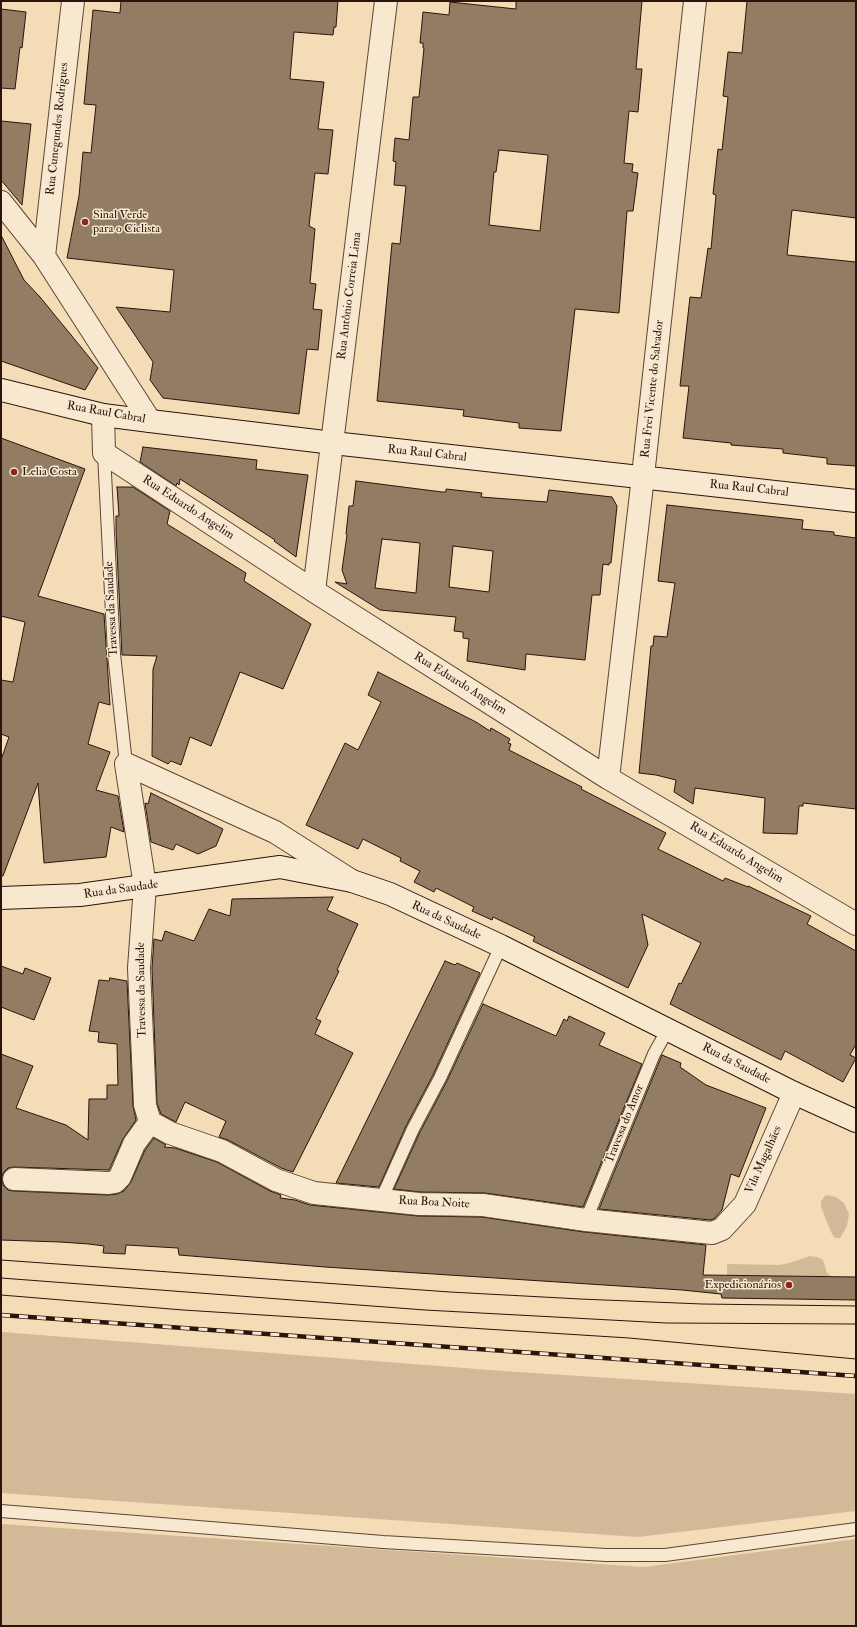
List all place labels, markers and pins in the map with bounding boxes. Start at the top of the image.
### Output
place label: Sinal Verde para o Ciclista [93,208,160,236]
marker: Sinal Verde para o Ciclista [80,217,90,227]
place label: Lelia Costa [22,465,77,479]
marker: Lelia Costa [9,467,19,477]
place label: Expedicionários [705,1278,781,1292]
marker: Expedicionários [784,1280,794,1290]

